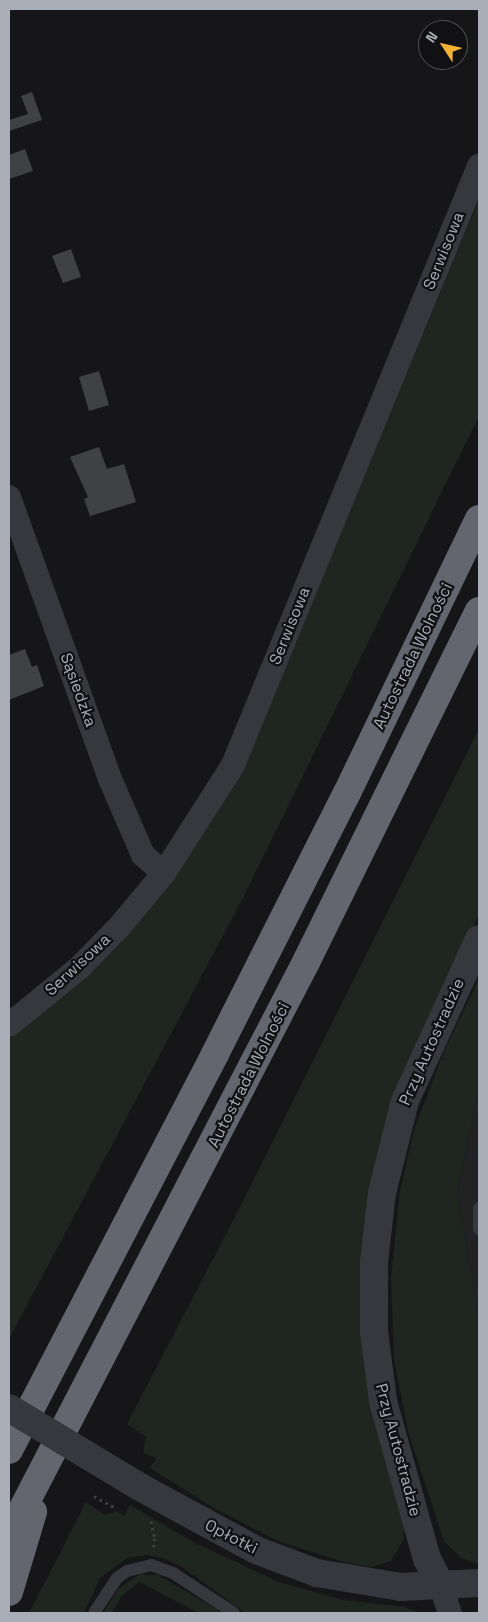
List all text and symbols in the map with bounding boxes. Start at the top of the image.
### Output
north arrow [418,20,468,70]
text: N [421,28,442,46]
street label: Serwisowa [420,209,468,293]
street label: Autostrada Wolności [369,580,457,732]
street label: Serwisowa [266,584,314,668]
street label: Sąsiedzka [56,651,100,729]
street label: Serwisowa [41,930,115,1000]
street label: Przy Autostradzie [395,975,469,1109]
street label: Autostrada Wolności [204,999,294,1151]
street label: Przy Autostradzie [371,1381,425,1519]
street label: Opłotki [202,1516,260,1558]

